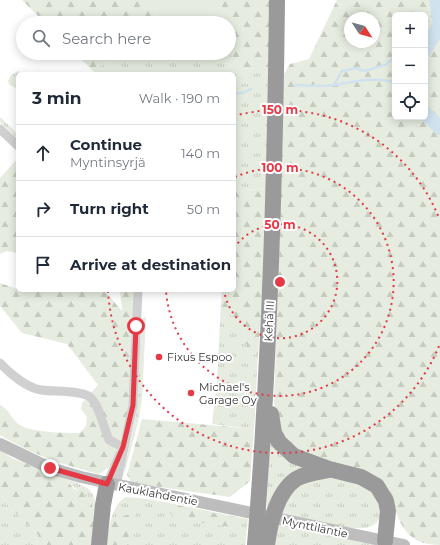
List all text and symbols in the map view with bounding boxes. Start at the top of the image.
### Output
north arrow [344,12,380,48]
map controls [392,12,428,120]
button: + [392,12,428,48]
search box [16,16,236,60]
icon: search [30,27,52,49]
text: Search here [62,29,151,48]
button: − [392,48,428,84]
button: locate [392,84,428,120]
text: 3 min [32,88,82,108]
text: Walk · 190 m [139,90,220,106]
text: 150 m [262,102,298,117]
text: Continue [70,135,142,154]
icon: ahead [32,142,54,164]
text: 140 m [181,145,220,161]
text: Myntinsyrjä [70,154,146,170]
text: 100 m [262,160,298,175]
icon: right [32,198,54,220]
text: Turn right [70,199,149,218]
text: 50 m [187,201,220,217]
text: 50 m [264,217,296,232]
icon: arrive [32,254,54,276]
text: Arrive at destination [70,255,231,274]
centre of rings [273,275,287,289]
street label: Kehä III [261,300,277,342]
route start [127,317,145,335]
place label: Fixus Espoo [167,350,232,364]
marker: Fixus Espoo [154,352,164,362]
place label: Michael's Garage Oy [199,380,257,407]
marker: Michael's Garage Oy [186,388,196,398]
route end [41,459,59,477]
street label: Kauklahdentie [117,479,199,509]
street label: Mynttiläntie [281,513,349,541]

